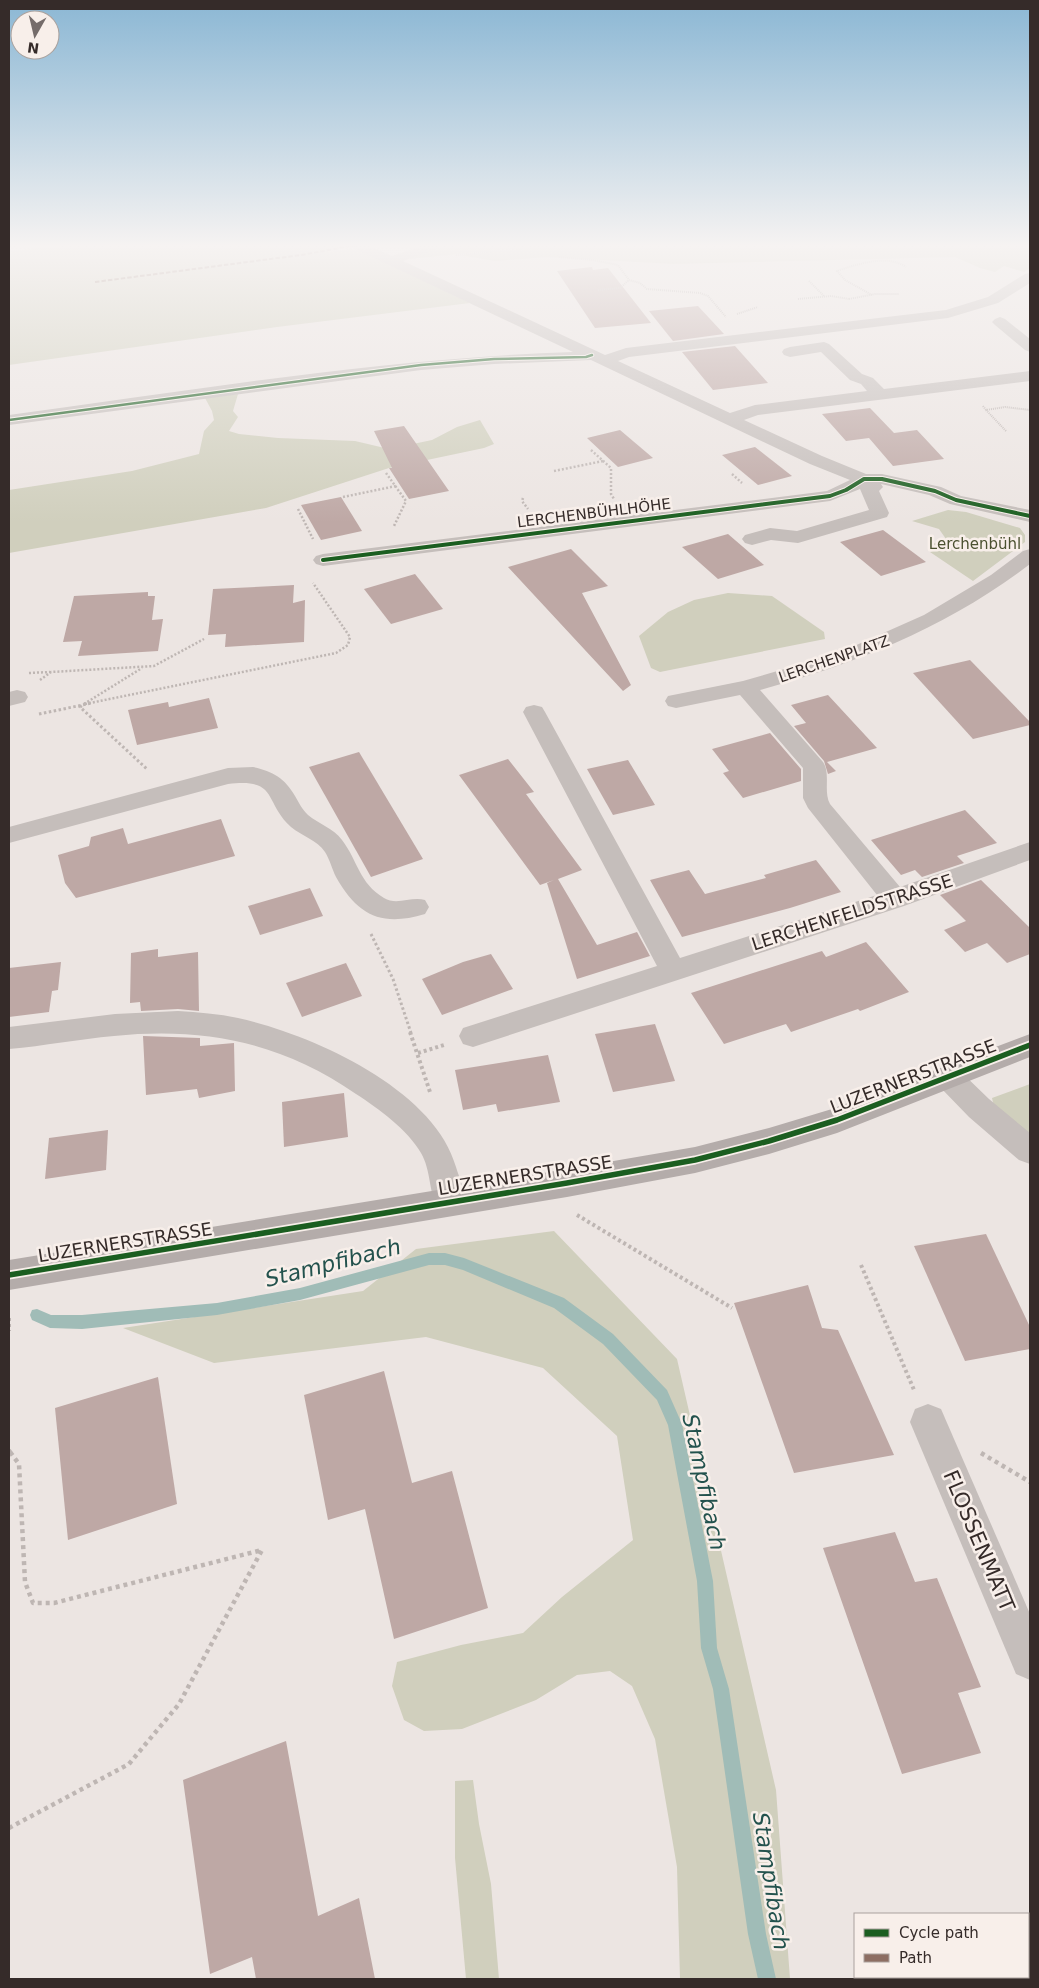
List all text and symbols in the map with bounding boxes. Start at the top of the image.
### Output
north arrow [10,10,60,60]
text: N [26,39,40,57]
street label: LERCHENBÜHLHÖHE [516,494,672,531]
park label: Lerchenbühl [929,535,1021,553]
street label: LERCHENPLATZ [776,632,892,686]
street label: LERCHENFELDSTRASSE [749,870,955,954]
street label: LUZERNERSTRASSE [827,1035,999,1117]
street label: LUZERNERSTRASSE [436,1151,614,1199]
street label: LUZERNERSTRASSE [36,1218,214,1266]
water label: Stampfibach [262,1234,404,1292]
water label: Stampfibach [677,1411,731,1553]
street label: FLOSSENMATT [938,1467,1020,1615]
water label: Stampfibach [748,1810,794,1952]
legend [854,1913,1029,1978]
text: Cycle path [899,1924,979,1942]
text: Path [899,1949,932,1967]

